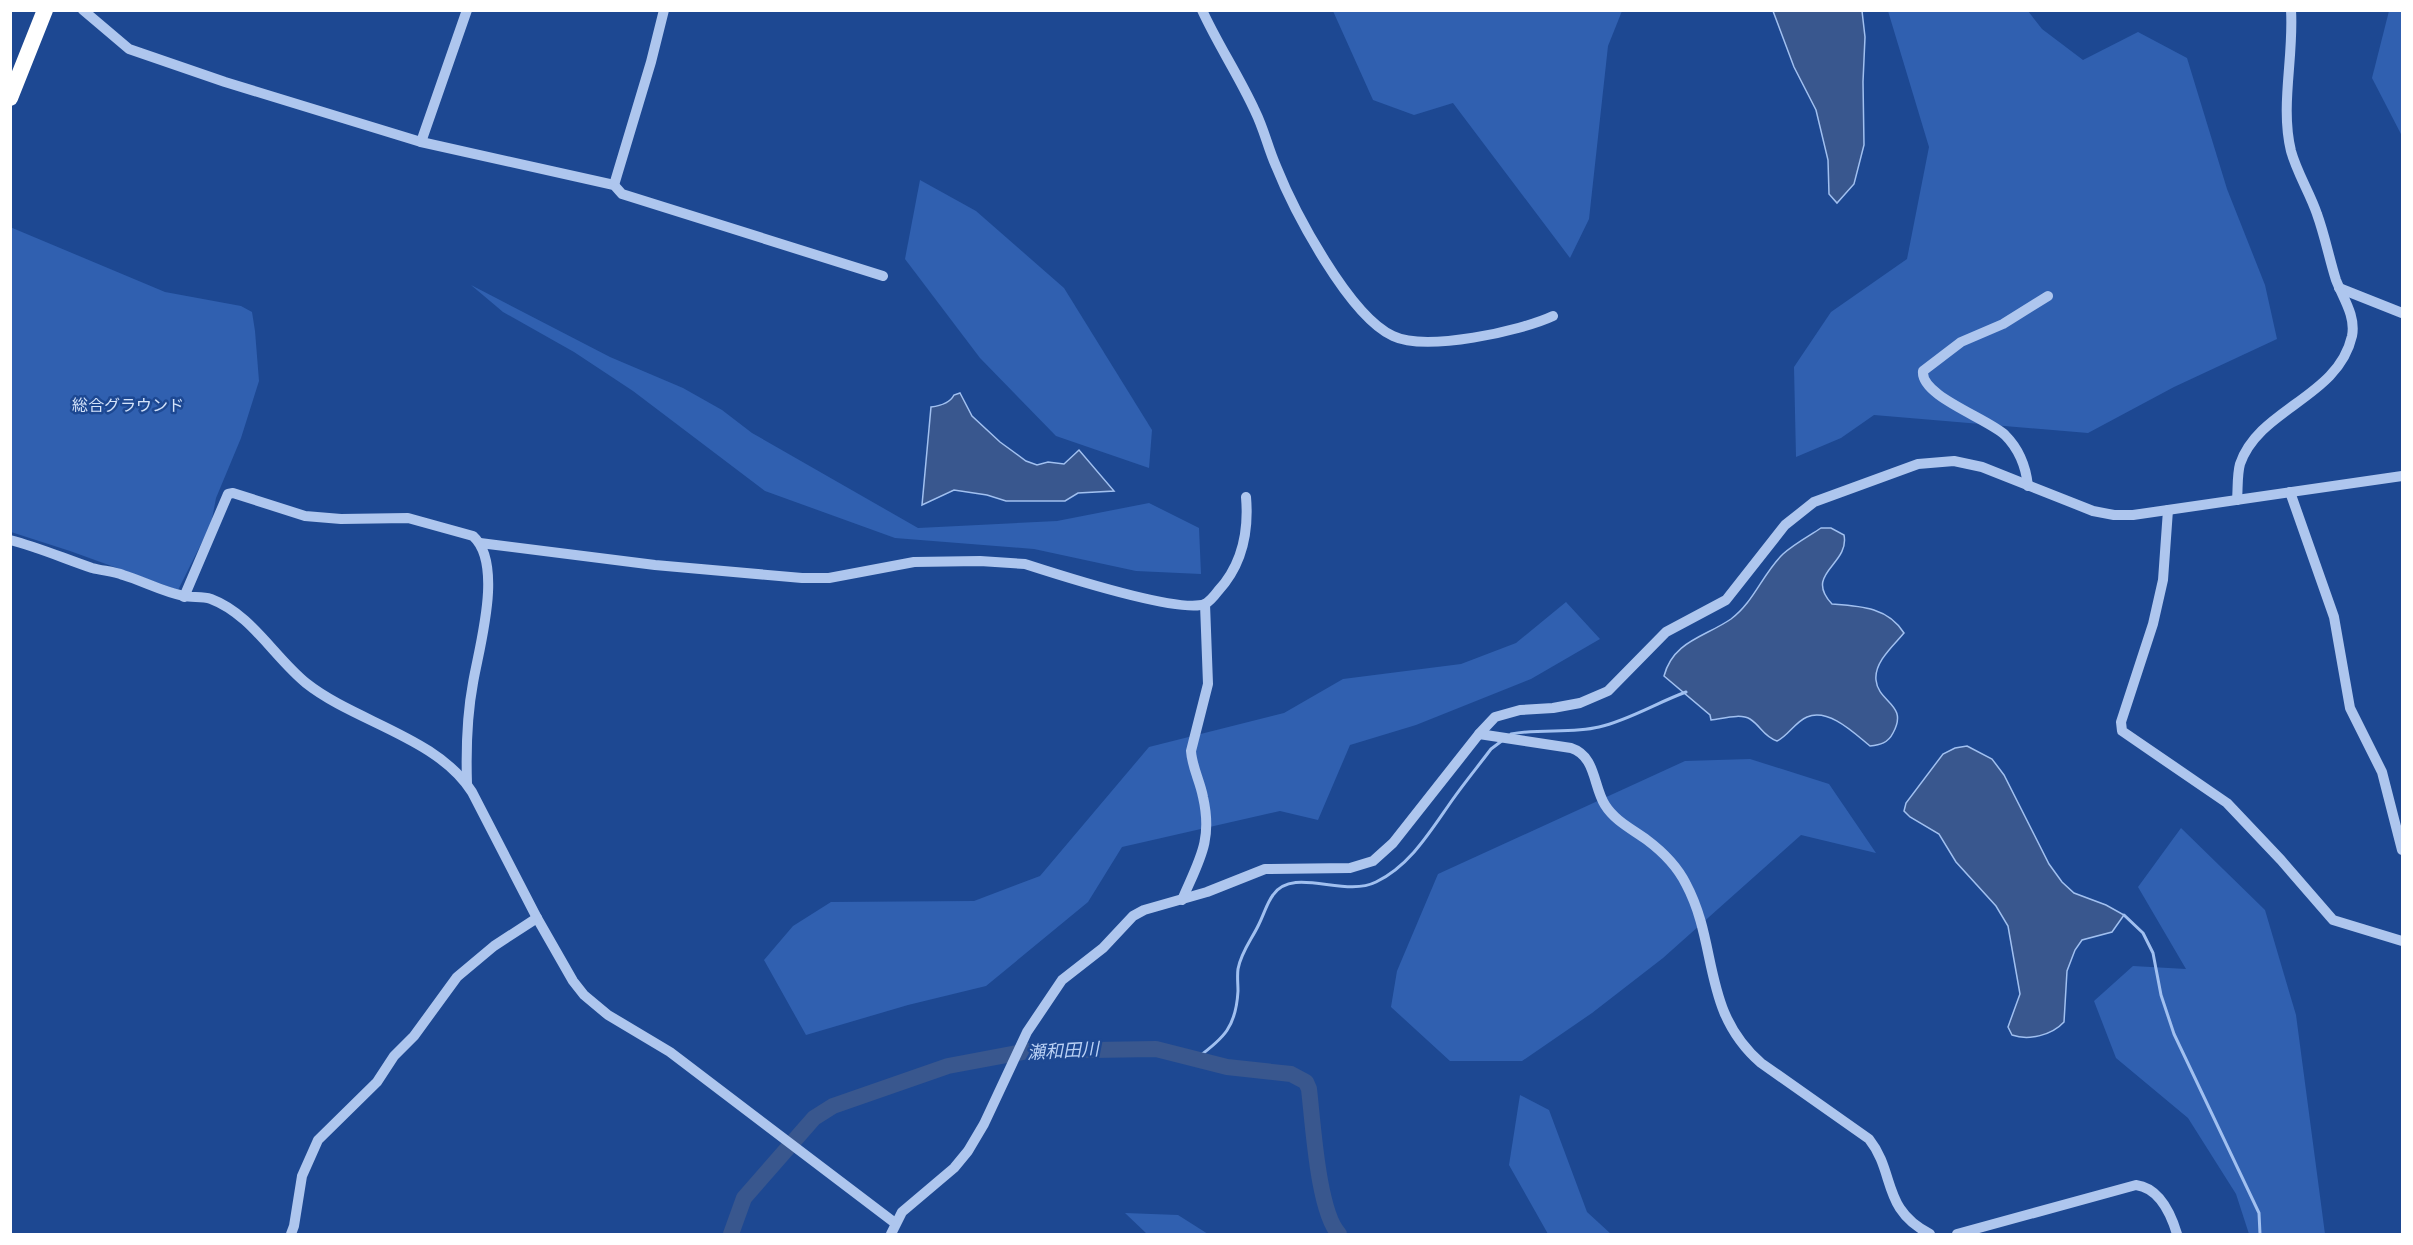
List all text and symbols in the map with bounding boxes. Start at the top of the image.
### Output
park label: 総合グラウンド [72,394,184,417]
water label: 瀬和田川 [1026,1036,1102,1066]

